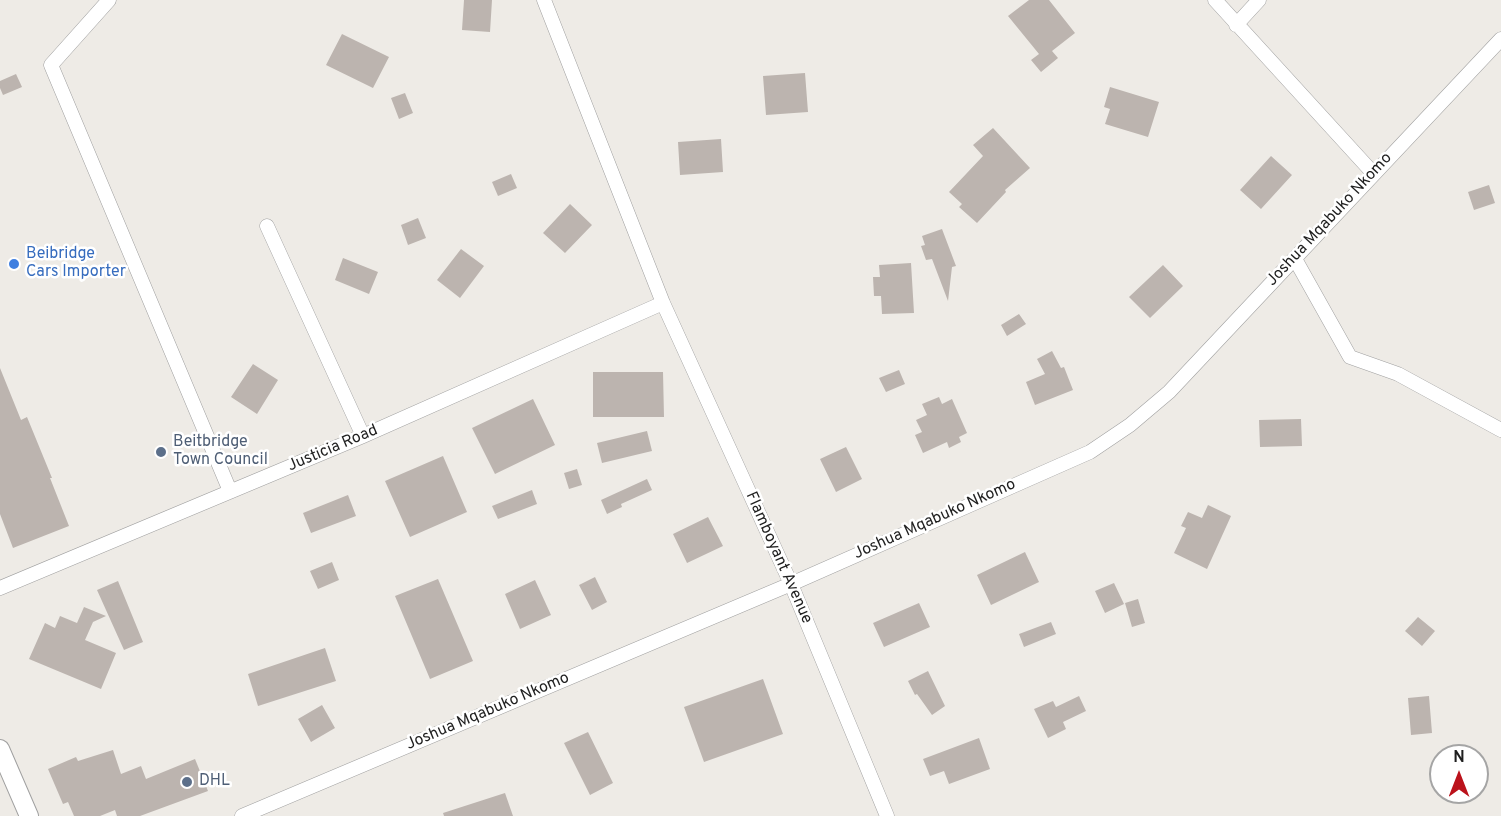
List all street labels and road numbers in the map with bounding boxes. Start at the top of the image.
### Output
street label: Joshua Mqabuko Nkomo [1263,149,1397,291]
street label: Justicia Road [285,421,381,477]
street label: Joshua Mqabuko Nkomo [851,476,1019,564]
street label: Flamboyant Avenue [740,489,816,627]
street label: Joshua Mqabuko Nkomo [404,669,572,755]

